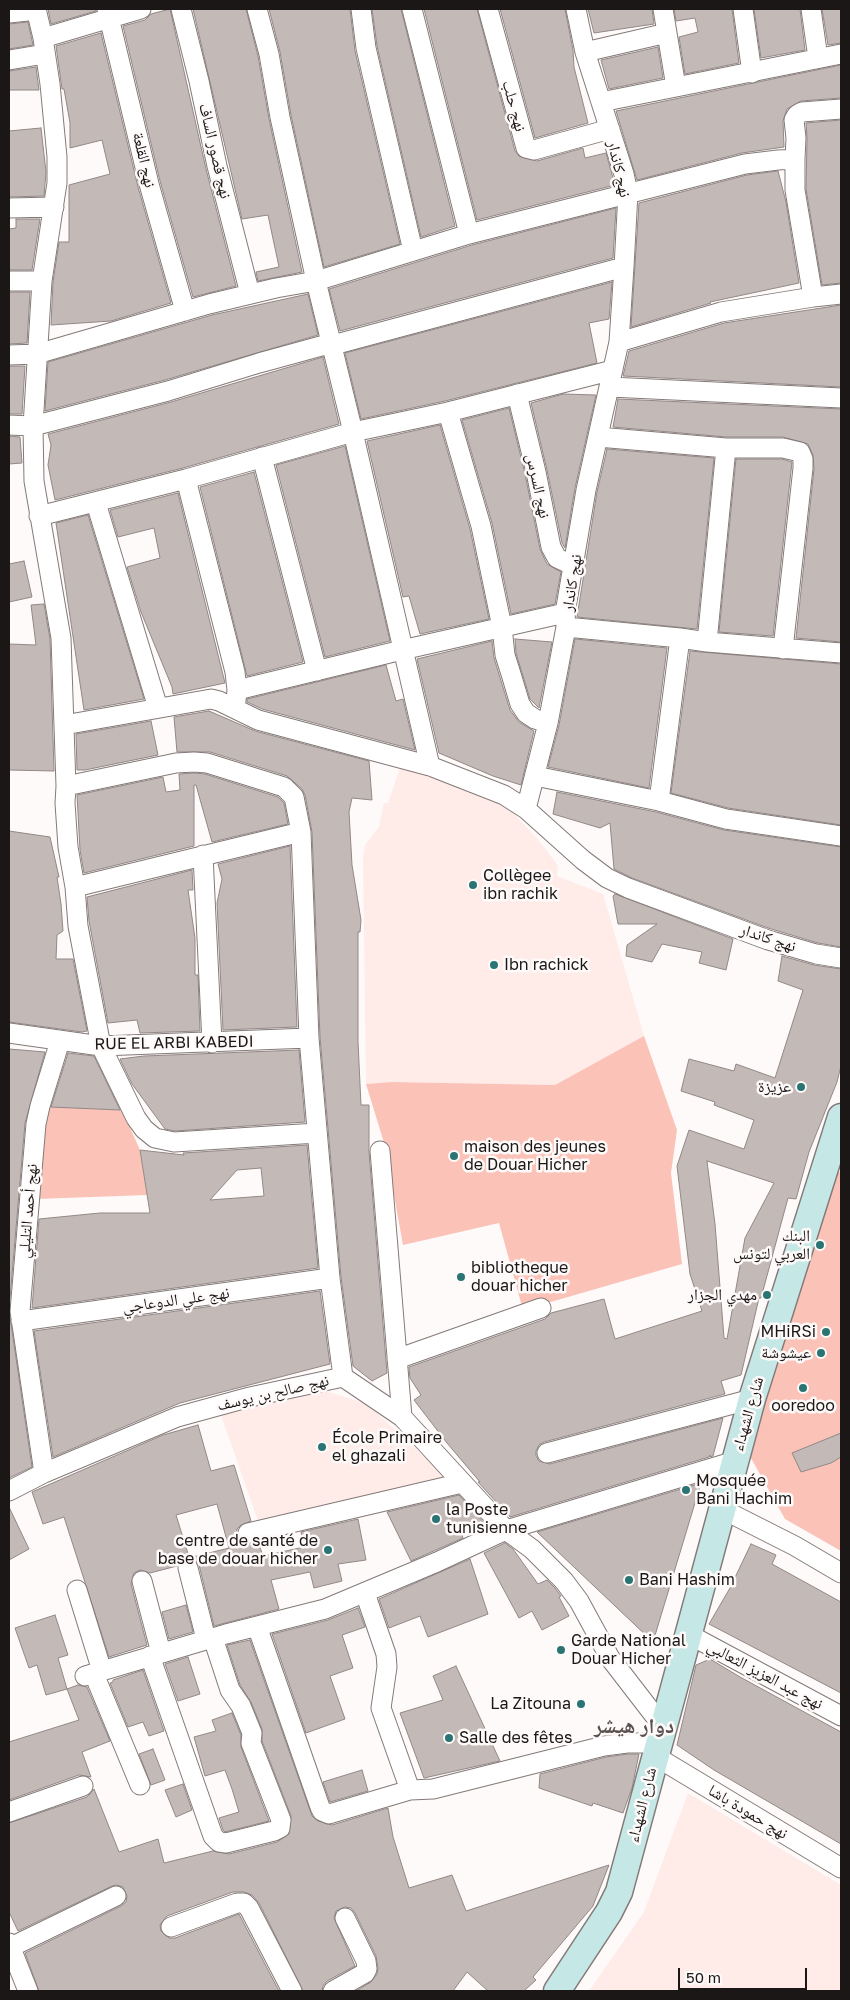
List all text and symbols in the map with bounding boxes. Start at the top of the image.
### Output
street label: نهج حلب [498,78,530,134]
street label: نهج قصور الساف [195,101,235,201]
street label: نهج القلعة [128,130,160,190]
street label: نهج كاندار [603,139,635,199]
street label: نهج السرس [522,452,554,520]
street label: نهج كاندار [558,553,586,613]
place label: Collègee ibn rachik [483,866,558,904]
marker: Collègee ibn rachik [467,879,479,891]
street label: نهج كاندار [738,920,798,956]
place label: Ibn rachick [504,955,588,975]
marker: Ibn rachick [488,959,500,971]
street label: RUE EL ARBI KABEDI [94,1032,254,1054]
place label: عزيزة [758,1077,791,1097]
marker: عزيزة [795,1081,807,1093]
place label: maison des jeunes de Douar Hicher [464,1137,606,1175]
marker: maison des jeunes de Douar Hicher [448,1150,460,1162]
street label: نهج أحمد التليلي [14,1163,42,1259]
place label: البنك العربي لتونس [733,1226,810,1264]
marker: البنك العربي لتونس [814,1239,826,1251]
place label: bibliotheque douar hicher [471,1258,568,1296]
marker: bibliotheque douar hicher [455,1271,467,1283]
street label: نهج علي الدوعاجي [121,1283,231,1317]
place label: مهدي الجزار [688,1285,757,1305]
marker: مهدي الجزار [761,1289,773,1301]
place label: MHiRSi [760,1322,816,1342]
marker: MHiRSi [820,1326,832,1338]
place label: عيشوشة [761,1343,811,1363]
marker: عيشوشة [815,1347,827,1359]
street label: نهج صالح بن يوسف [215,1371,331,1415]
street label: شارع الشهداء [728,1374,768,1454]
marker: ooredoo [797,1382,809,1394]
place label: ooredoo [771,1396,835,1416]
place label: École Primaire el ghazali [332,1428,442,1466]
marker: École Primaire el ghazali [316,1441,328,1453]
place label: Mosquée Bani Hachim [696,1471,792,1509]
marker: Mosquée Bani Hachim [680,1484,692,1496]
place label: la Poste tunisienne [446,1500,527,1538]
marker: la Poste tunisienne [430,1513,442,1525]
place label: centre de santé de base de douar hicher [158,1531,318,1569]
marker: centre de santé de base de douar hicher [322,1544,334,1556]
place label: Bani Hashim [639,1570,735,1590]
marker: Bani Hashim [623,1574,635,1586]
place label: Garde National Douar Hicher [571,1631,686,1669]
street label: نهج عبد العزيز الثعالبي [704,1636,826,1714]
marker: Garde National Douar Hicher [555,1644,567,1656]
place label: La Zitouna [490,1694,571,1714]
marker: La Zitouna [575,1698,587,1710]
district label: دوار هيشر [594,1713,674,1739]
place label: Salle des fêtes [459,1728,572,1748]
marker: Salle des fêtes [443,1732,455,1744]
street label: شارع الشهداء [623,1765,661,1845]
street label: نهج حمودة باشا [705,1781,791,1843]
scale bar [680,1958,809,1990]
text: 50 m [686,1968,721,1986]

